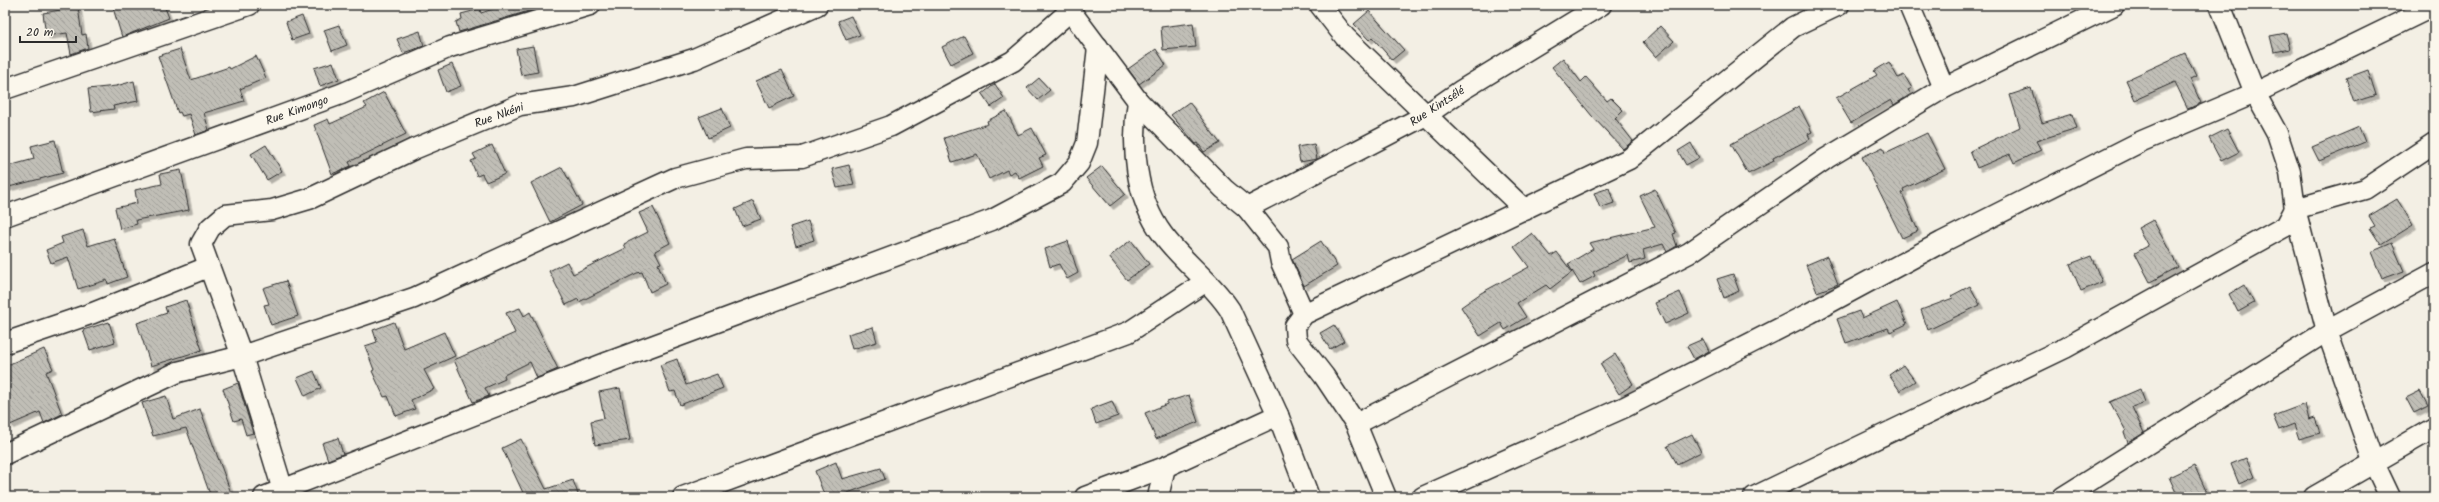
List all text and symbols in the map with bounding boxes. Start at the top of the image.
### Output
scale bar [20,18,76,44]
text: 20 m [26,23,54,42]
street label: Rue Kintsélé [1406,81,1469,131]
street label: Rue Kimongo [263,90,331,131]
street label: Rue Nkéni [472,97,528,133]

